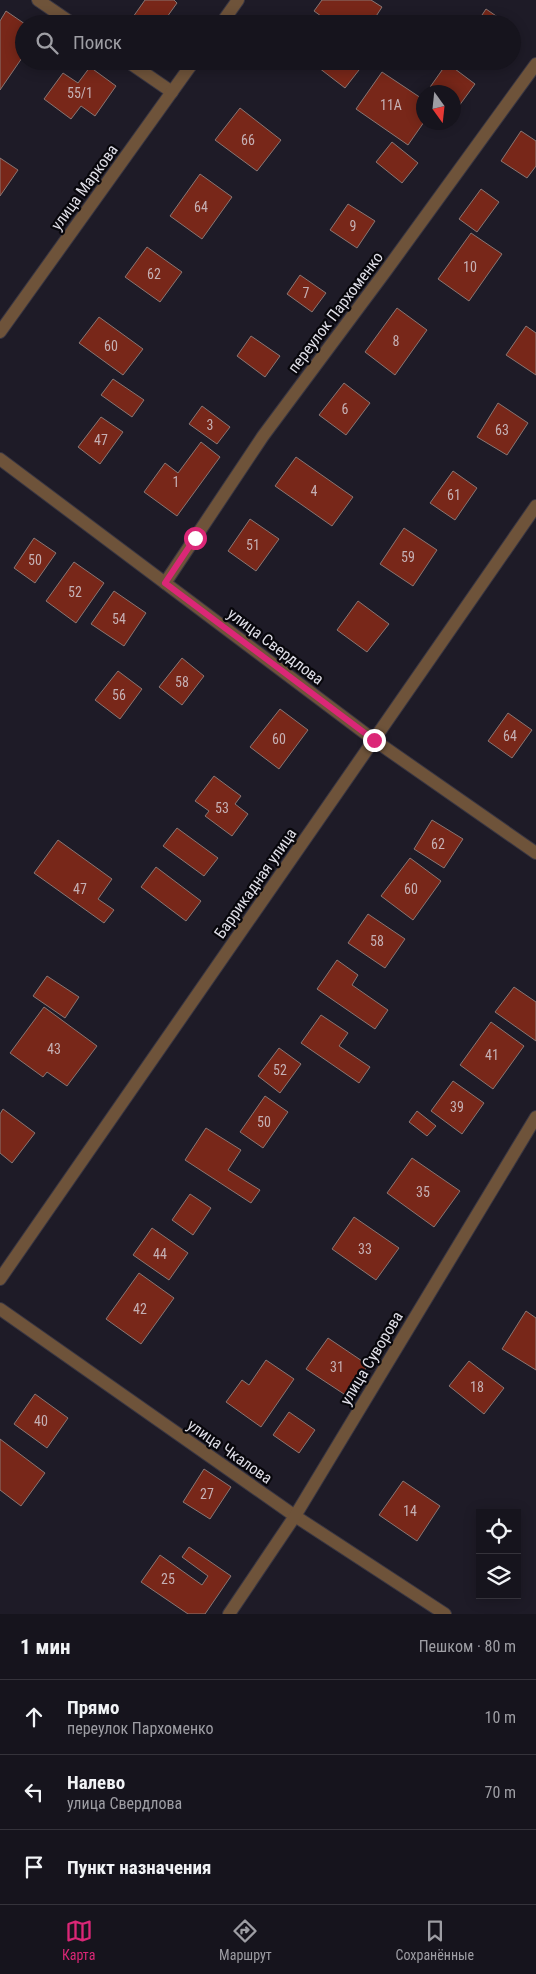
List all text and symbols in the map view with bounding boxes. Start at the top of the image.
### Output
search box [15,15,521,70]
icon: search [33,29,61,57]
text: Поиск [73,31,122,54]
house number: 55/1 [67,85,93,101]
north arrow [416,85,461,130]
house number: 11А [380,97,402,113]
house number: 66 [241,132,255,148]
street label: улица Маркова [47,141,122,234]
house number: 64 [194,199,208,215]
house number: 9 [350,218,356,234]
street label: переулок Пархоменко [284,248,387,377]
house number: 10 [463,259,477,275]
house number: 62 [147,266,161,282]
house number: 7 [303,285,310,301]
house number: 8 [393,333,400,349]
house number: 60 [104,338,118,354]
house number: 6 [342,401,349,417]
house number: 3 [207,417,213,433]
house number: 63 [495,422,509,438]
house number: 47 [94,432,108,448]
house number: 1 [173,474,179,490]
house number: 4 [311,483,318,499]
house number: 61 [447,487,461,503]
route start [184,527,207,550]
house number: 51 [246,537,260,553]
house number: 59 [401,549,415,565]
house number: 50 [28,552,42,568]
house number: 52 [68,584,82,600]
street label: улица Свердлова [224,604,327,689]
house number: 54 [112,611,126,627]
house number: 58 [175,674,189,690]
house number: 56 [112,687,126,703]
house number: 64 [503,728,517,744]
route end [363,729,386,752]
house number: 60 [272,731,286,747]
house number: 53 [215,800,229,816]
street label: Баррикадная улица [210,824,301,942]
house number: 62 [431,836,445,852]
house number: 47 [73,881,87,897]
house number: 60 [404,881,418,897]
house number: 58 [370,933,384,949]
house number: 43 [47,1041,61,1057]
house number: 41 [485,1047,499,1063]
house number: 52 [273,1062,287,1078]
house number: 39 [450,1099,464,1115]
house number: 50 [257,1114,271,1130]
house number: 35 [416,1184,430,1200]
house number: 33 [358,1241,372,1257]
house number: 44 [153,1246,167,1262]
house number: 42 [133,1301,147,1317]
street label: улица Суворова [336,1308,407,1409]
house number: 31 [330,1359,344,1375]
house number: 18 [470,1379,484,1395]
house number: 40 [34,1413,48,1429]
street label: улица Чкалова [184,1415,276,1488]
house number: 27 [200,1486,214,1502]
house number: 14 [403,1503,417,1519]
map controls [476,1509,521,1599]
button: locate [476,1509,521,1554]
button: layers [476,1554,521,1599]
house number: 25 [161,1571,175,1587]
text: 1 мин [20,1635,70,1659]
text: Пешком · 80 m [419,1637,516,1656]
text: Прямо [67,1696,120,1719]
icon: ahead [20,1703,48,1731]
text: 10 m [484,1708,516,1727]
text: переулок Пархоменко [67,1719,214,1738]
text: Налево [67,1771,125,1794]
icon: left [20,1778,48,1806]
text: 70 m [484,1783,516,1802]
text: улица Свердлова [67,1794,182,1813]
icon: arrive [20,1853,48,1881]
text: Пункт назначения [67,1856,211,1879]
tab: Карта [62,1917,95,1963]
tab: Маршрут [219,1917,272,1963]
tab: Сохранённые [396,1917,474,1963]

